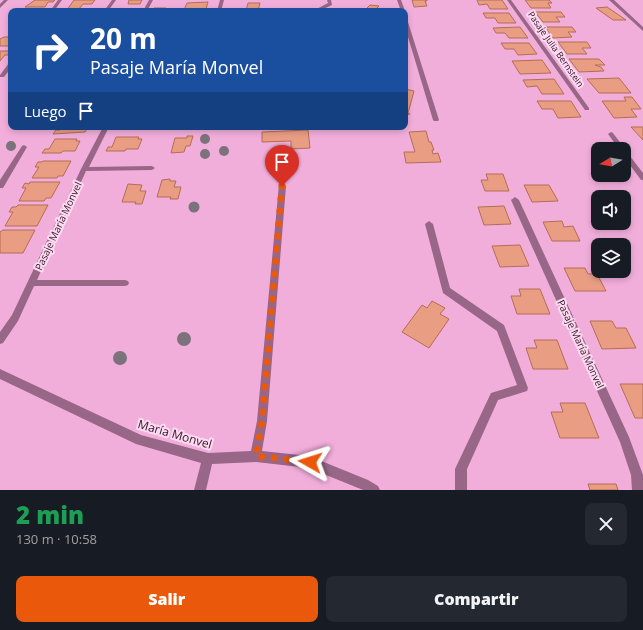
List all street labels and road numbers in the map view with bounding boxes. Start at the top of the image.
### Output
street label: Pasaje Julia Bernstein [525,9,587,89]
street label: Pasaje María Monvel [31,179,85,273]
street label: Pasaje María Monvel [554,297,608,391]
street label: María Monvel [136,415,214,453]

